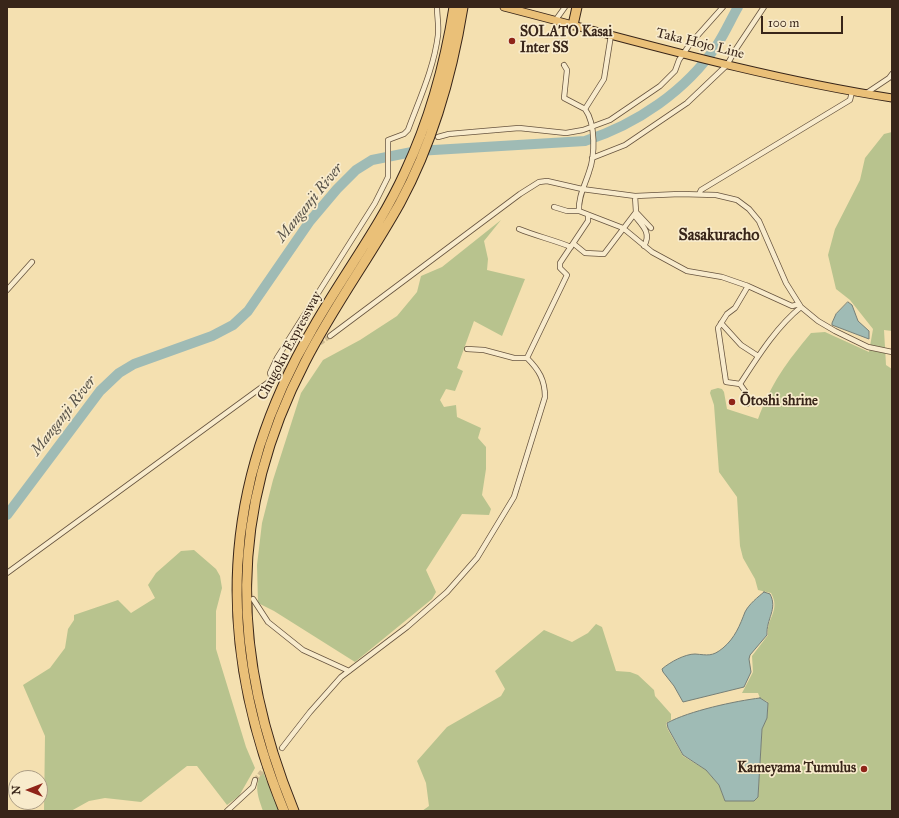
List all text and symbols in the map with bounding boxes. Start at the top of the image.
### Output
scale bar [763,8,845,34]
text: 100 m [768,16,799,30]
place label: SOLATO Kasai Inter SS [520,25,612,58]
street label: Taka Hojo Line [654,25,746,63]
marker: SOLATO Kasai Inter SS [507,36,517,46]
water label: Manganji River [273,160,347,246]
district label: Sasakuracho [678,226,760,246]
street label: Chugoku Expressway [254,289,326,403]
water label: Manganji River [27,373,101,459]
place label: Ōtoshi shrine [740,394,818,410]
marker: Ōtoshi shrine [727,397,737,407]
place label: Kameyama Tumulus [737,761,856,777]
marker: Kameyama Tumulus [859,764,869,774]
north arrow [8,770,48,810]
text: N [10,785,23,795]

